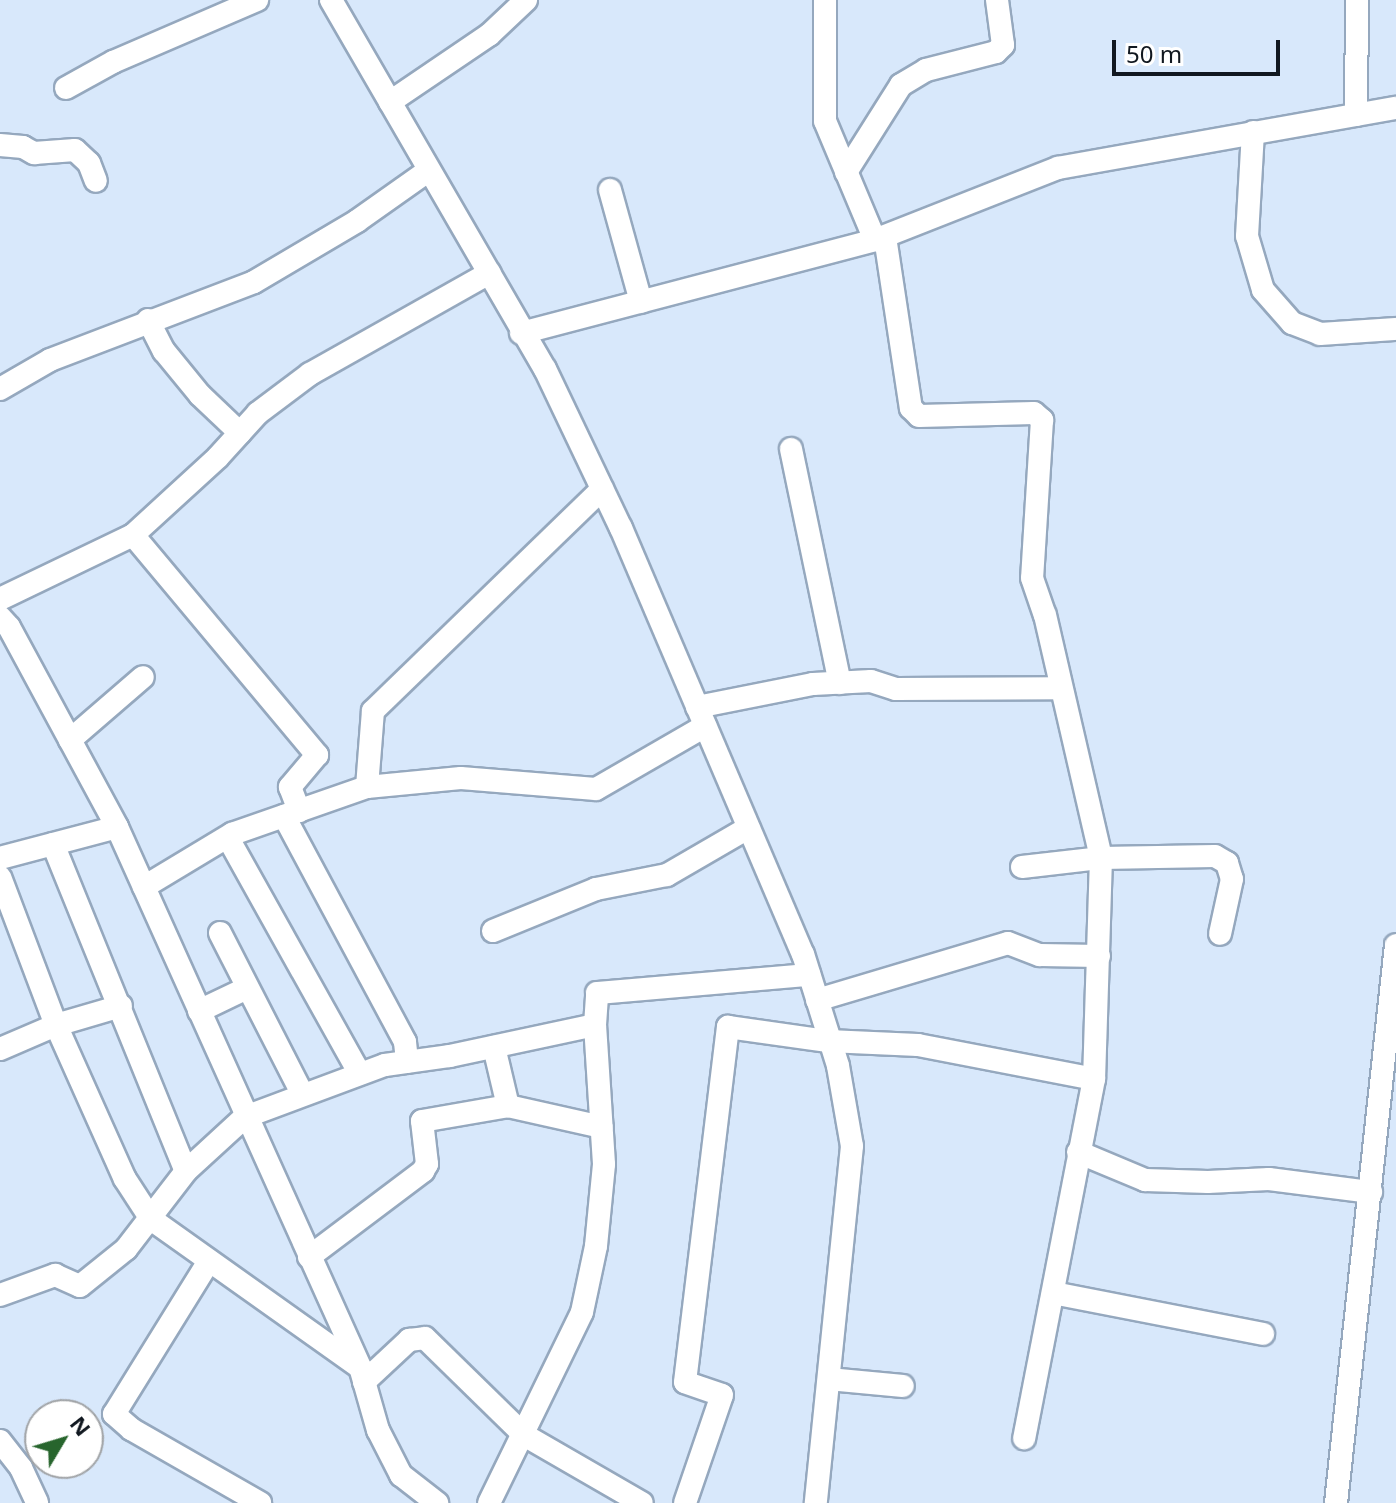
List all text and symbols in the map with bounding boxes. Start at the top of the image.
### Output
scale bar [1116,24,1284,74]
text: 50 m [1126,37,1182,70]
north arrow [24,1399,104,1479]
text: N [64,1409,99,1442]

